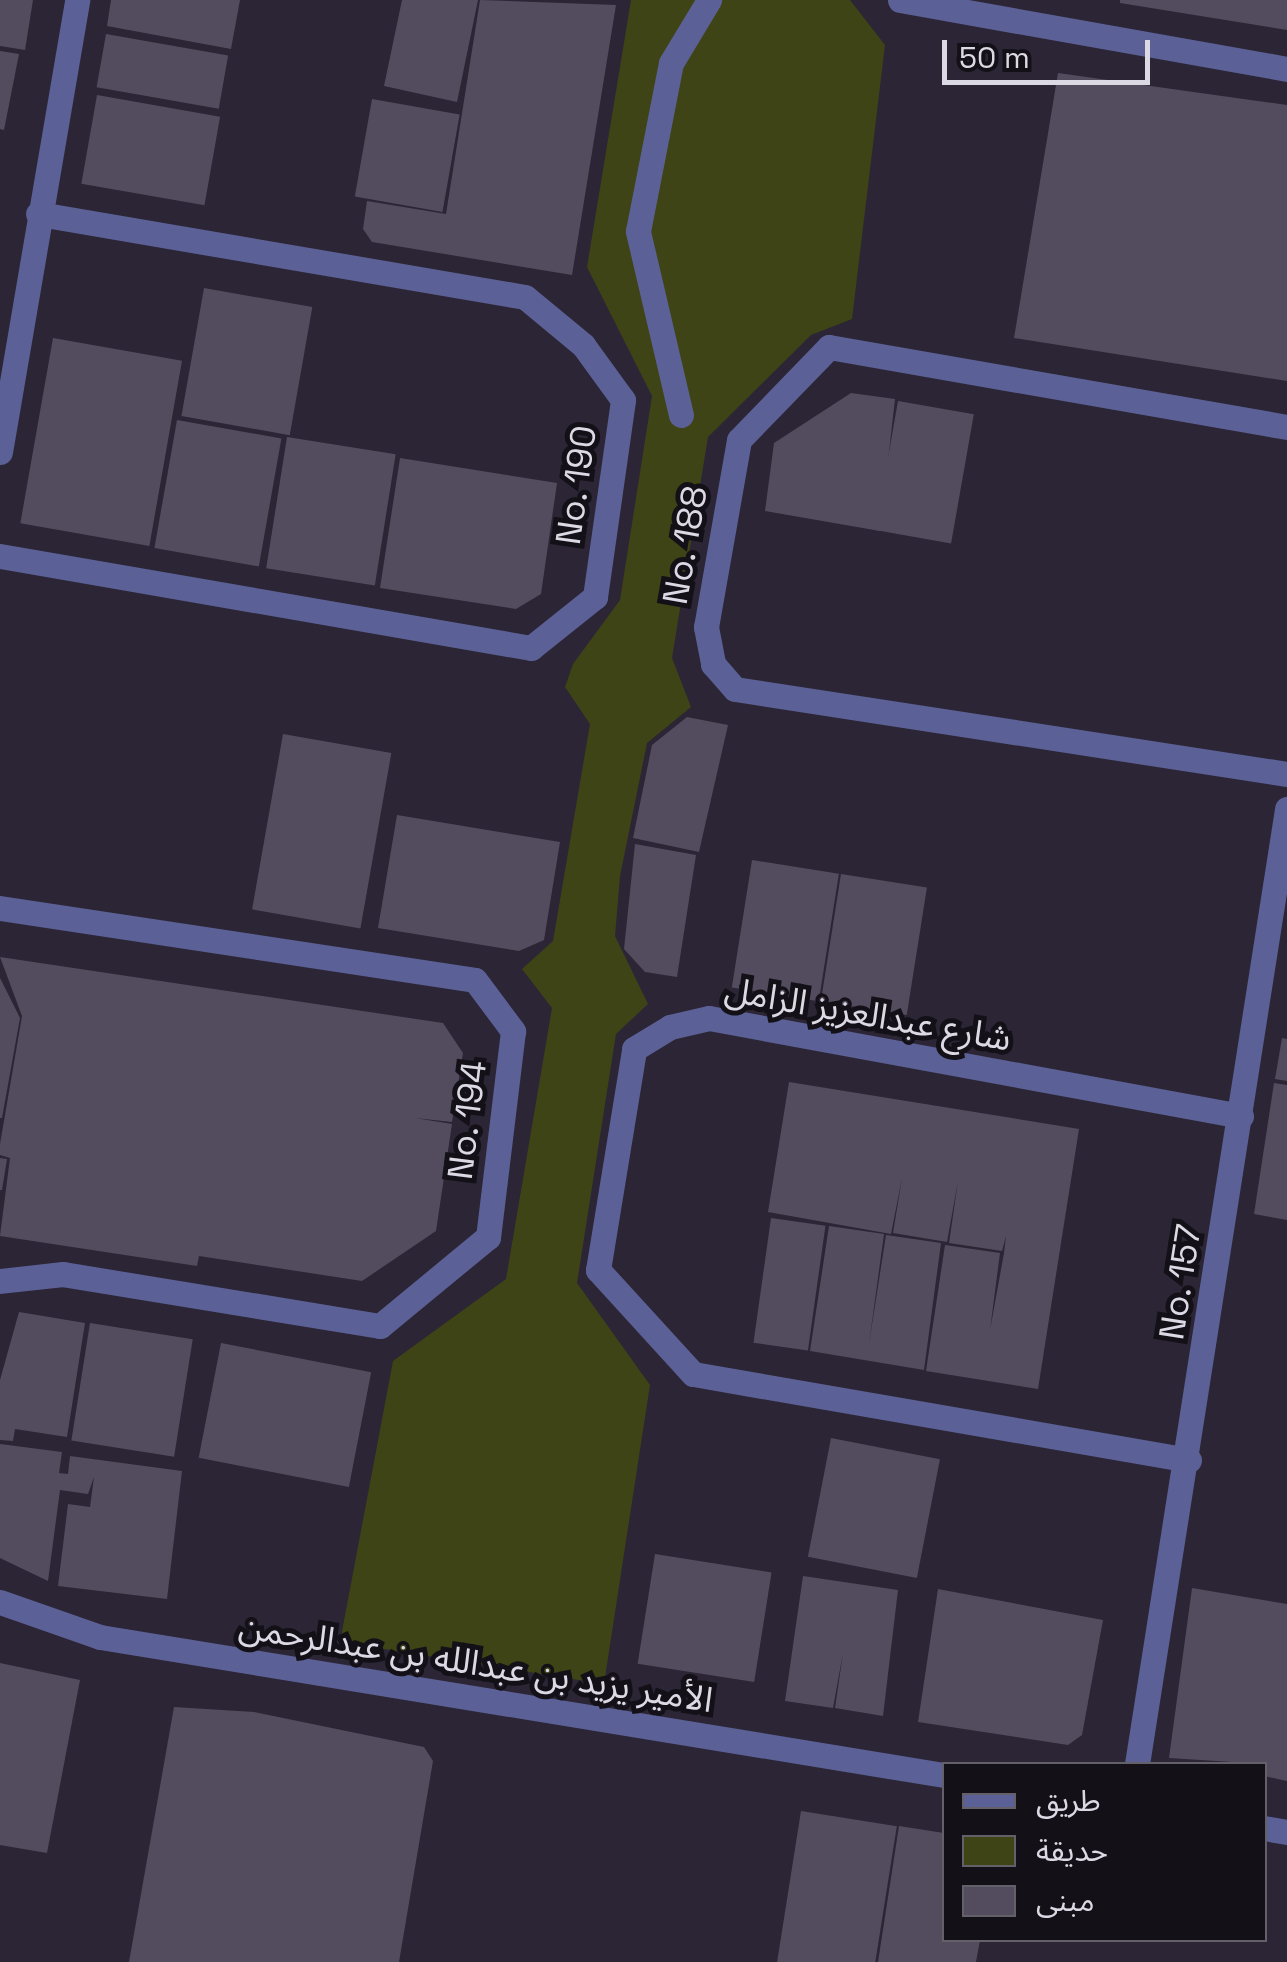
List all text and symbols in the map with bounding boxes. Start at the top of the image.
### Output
scale bar [947,20,1154,82]
text: 50 m [959,38,1030,77]
street label: No. 190 [547,422,605,548]
street label: No. 188 [654,482,716,608]
street label: شارع عبدالعزيز الزامل [722,968,1014,1060]
street label: No. 194 [439,1058,495,1182]
street label: No. 157 [1150,1221,1210,1343]
street label: الأمير يزيد بن عبدالله بن عبدالرحمن [236,1605,716,1721]
legend [942,1762,1267,1942]
text: طريق [1036,1781,1101,1820]
text: حديقة [1036,1831,1108,1870]
text: مبنى [1036,1881,1094,1920]

